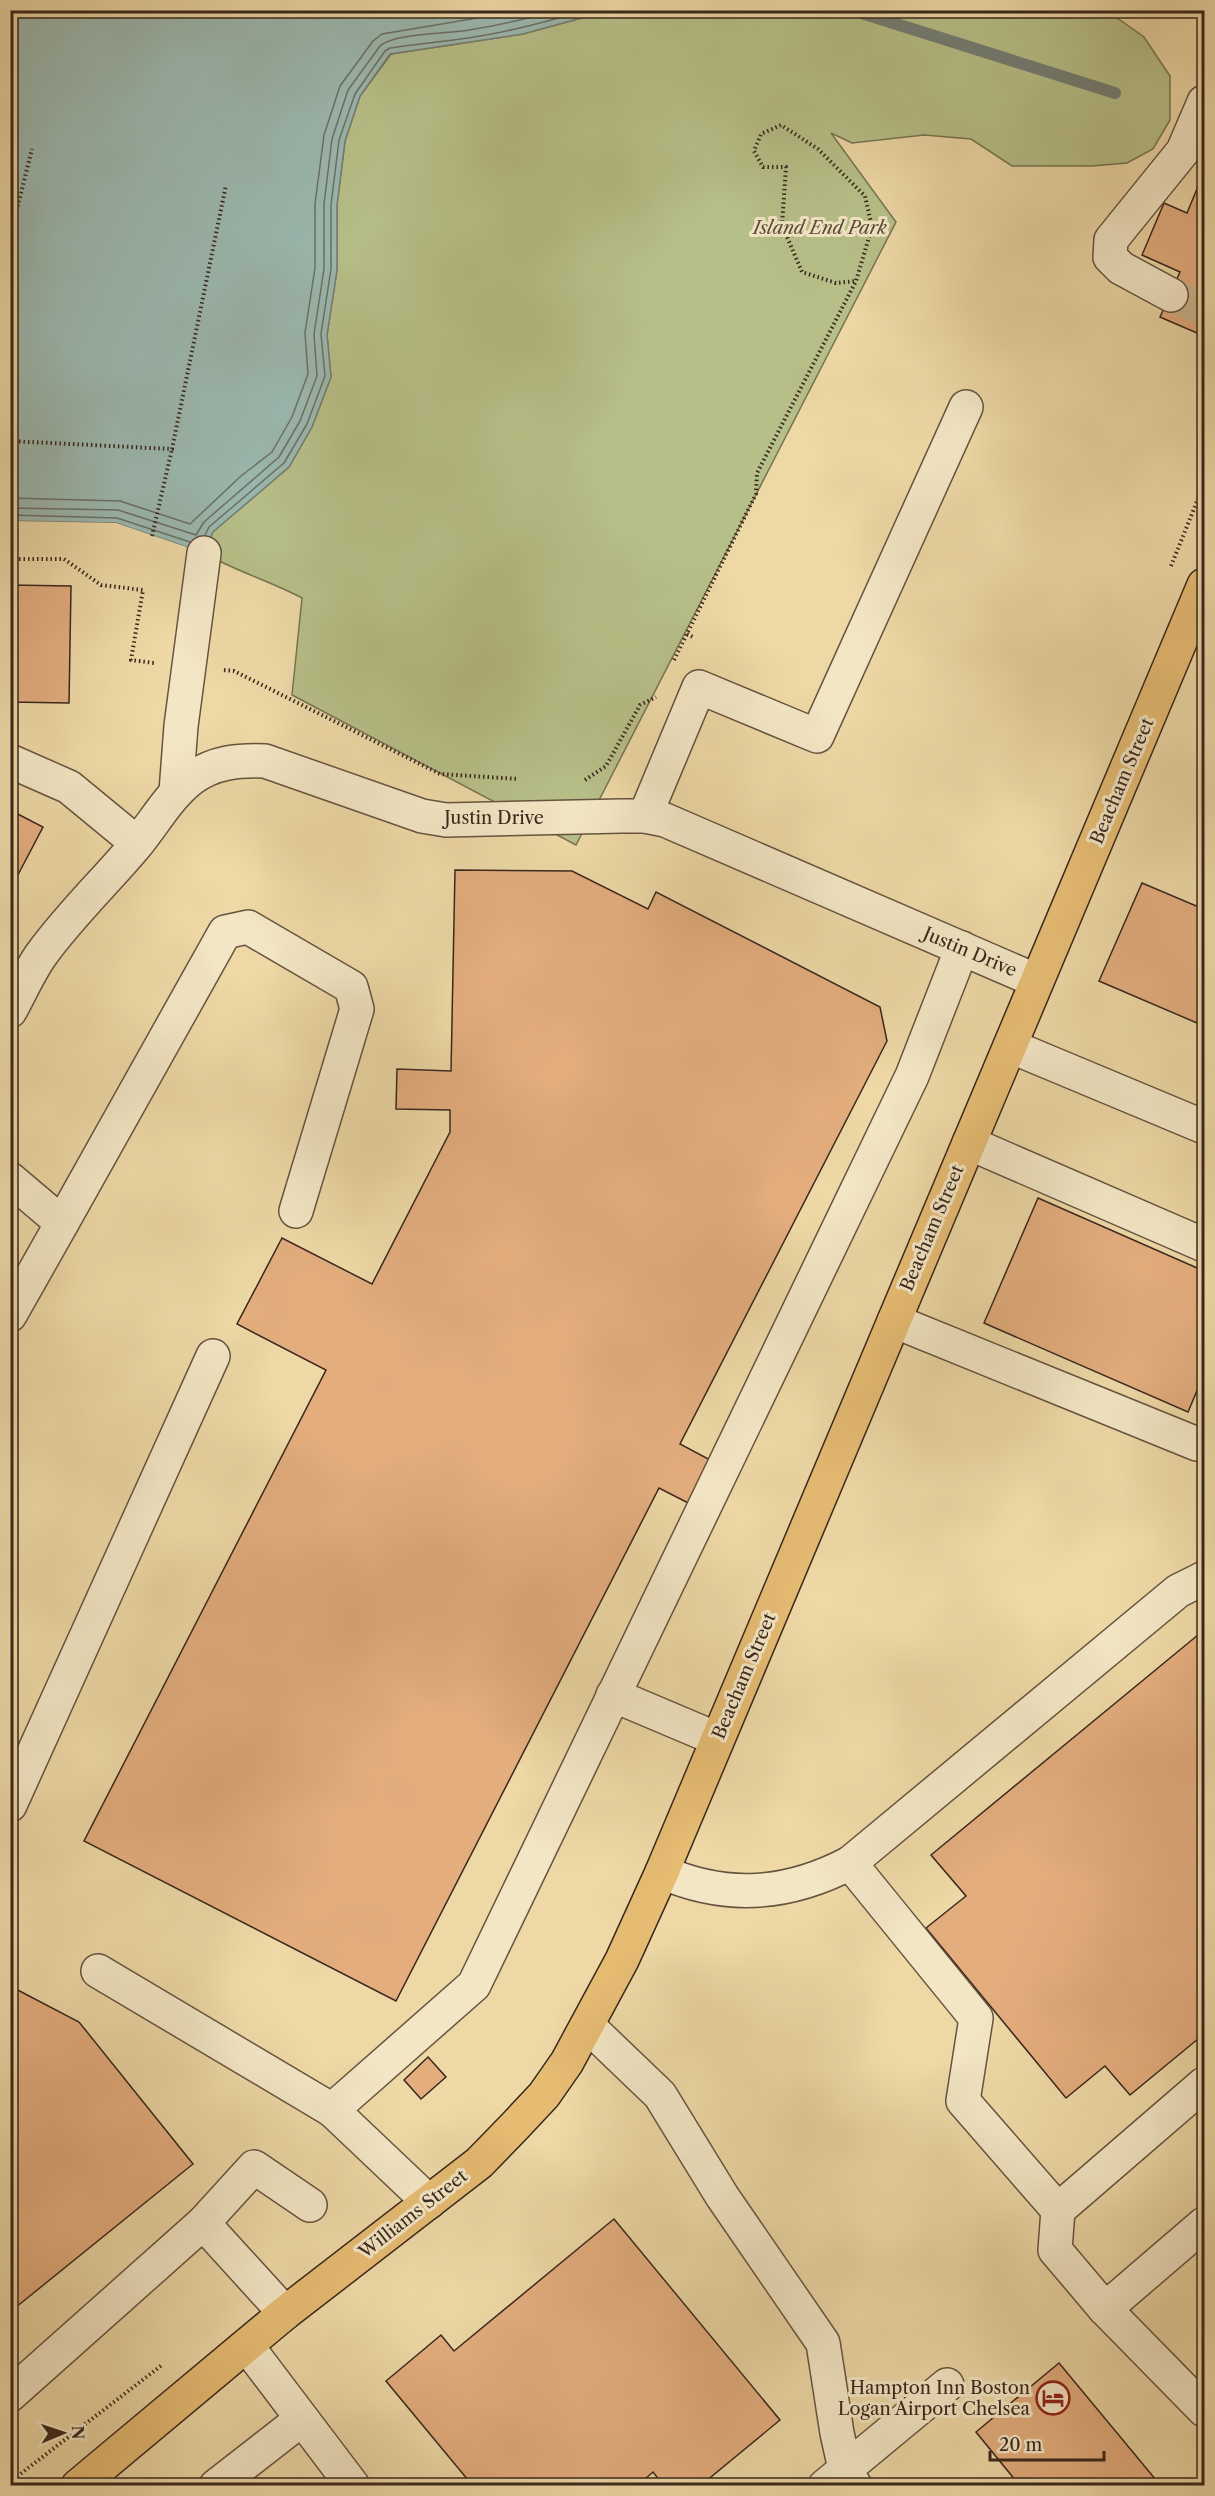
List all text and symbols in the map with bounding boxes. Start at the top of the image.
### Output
park label: Island End Park [751,217,888,239]
street label: Beacham Street [1086,714,1159,847]
street label: Justin Drive [441,807,544,829]
street label: Justin Drive [917,921,1020,982]
street label: Beacham Street [896,1161,969,1294]
street label: Beacham Street [708,1609,781,1742]
street label: Williams Street [354,2165,472,2264]
place label: Hampton Inn Boston Logan Airport Chelsea [838,2377,1031,2420]
hotel icon: Hampton Inn Boston Logan Airport Chelsea [1035,2380,1071,2416]
north arrow [33,2403,93,2463]
scale bar [990,2424,1104,2462]
text: N [68,2425,88,2440]
text: 20 m [999,2434,1043,2456]

